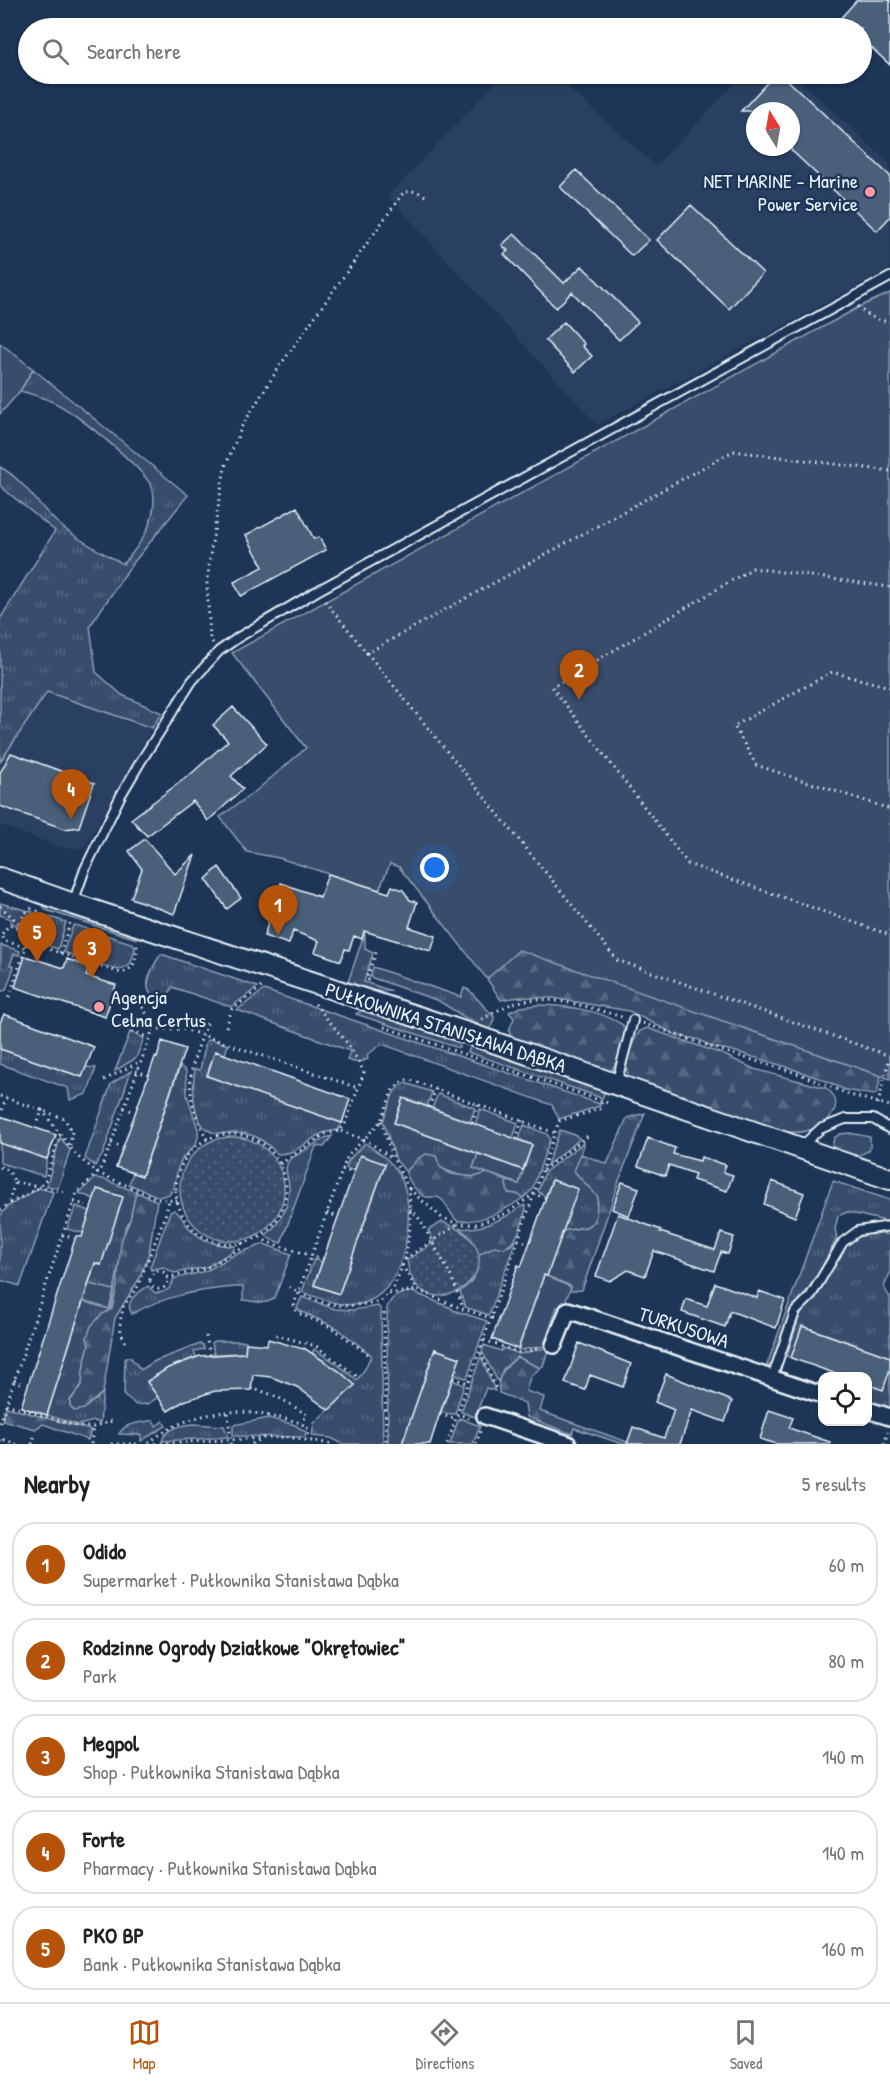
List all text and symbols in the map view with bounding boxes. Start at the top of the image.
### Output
search box [18,18,872,84]
icon: search [39,35,72,68]
text: Search here [87,36,181,66]
north arrow [746,102,800,156]
place label: NET MARINE - Marine Power Service [703,167,858,217]
marker: NET MARINE - Marine Power Service [863,185,877,199]
pin: 2 [560,650,598,700]
pin: 4 [52,770,90,819]
your location [420,853,449,882]
pin: 1 [258,886,298,935]
pin: 5 [18,912,57,962]
pin: 3 [72,928,112,978]
street label: PUŁKOWNIKA STANISŁAWA DĄBKA [322,975,570,1079]
place label: Agencja Celna Certus [111,983,206,1033]
marker: Agencja Celna Certus [92,1000,106,1014]
street label: TURKUSOWA [635,1300,733,1354]
map controls [818,1372,872,1426]
button: locate [818,1372,872,1426]
text: Nearby [24,1466,90,1501]
text: 5 results [802,1470,866,1497]
text: Odido [83,1536,126,1566]
text: 1 [42,1551,49,1578]
text: 60 m [829,1551,864,1578]
text: Supermarket · Pułkownika Stanisława Dąbka [83,1566,399,1593]
text: Rodzinne Ogrody Działkowe "Okrętowiec" [83,1632,405,1662]
text: 2 [41,1647,50,1674]
text: 80 m [828,1647,864,1674]
text: Park [83,1662,116,1689]
text: Megpol [83,1728,139,1758]
text: 3 [41,1743,50,1770]
text: 140 m [822,1743,864,1770]
text: Shop · Pułkownika Stanisława Dąbka [83,1758,339,1785]
text: Forte [83,1824,125,1854]
text: 4 [42,1839,49,1866]
text: 140 m [822,1839,864,1866]
text: Pharmacy · Pułkownika Stanisława Dąbka [83,1854,377,1881]
text: PKO BP [83,1920,144,1950]
text: 5 [41,1935,50,1962]
text: 160 m [822,1935,864,1962]
text: Bank · Pułkownika Stanisława Dąbka [83,1950,341,1977]
tab: Map [128,2016,161,2074]
tab: Directions [416,2016,474,2074]
tab: Saved [729,2016,762,2074]

